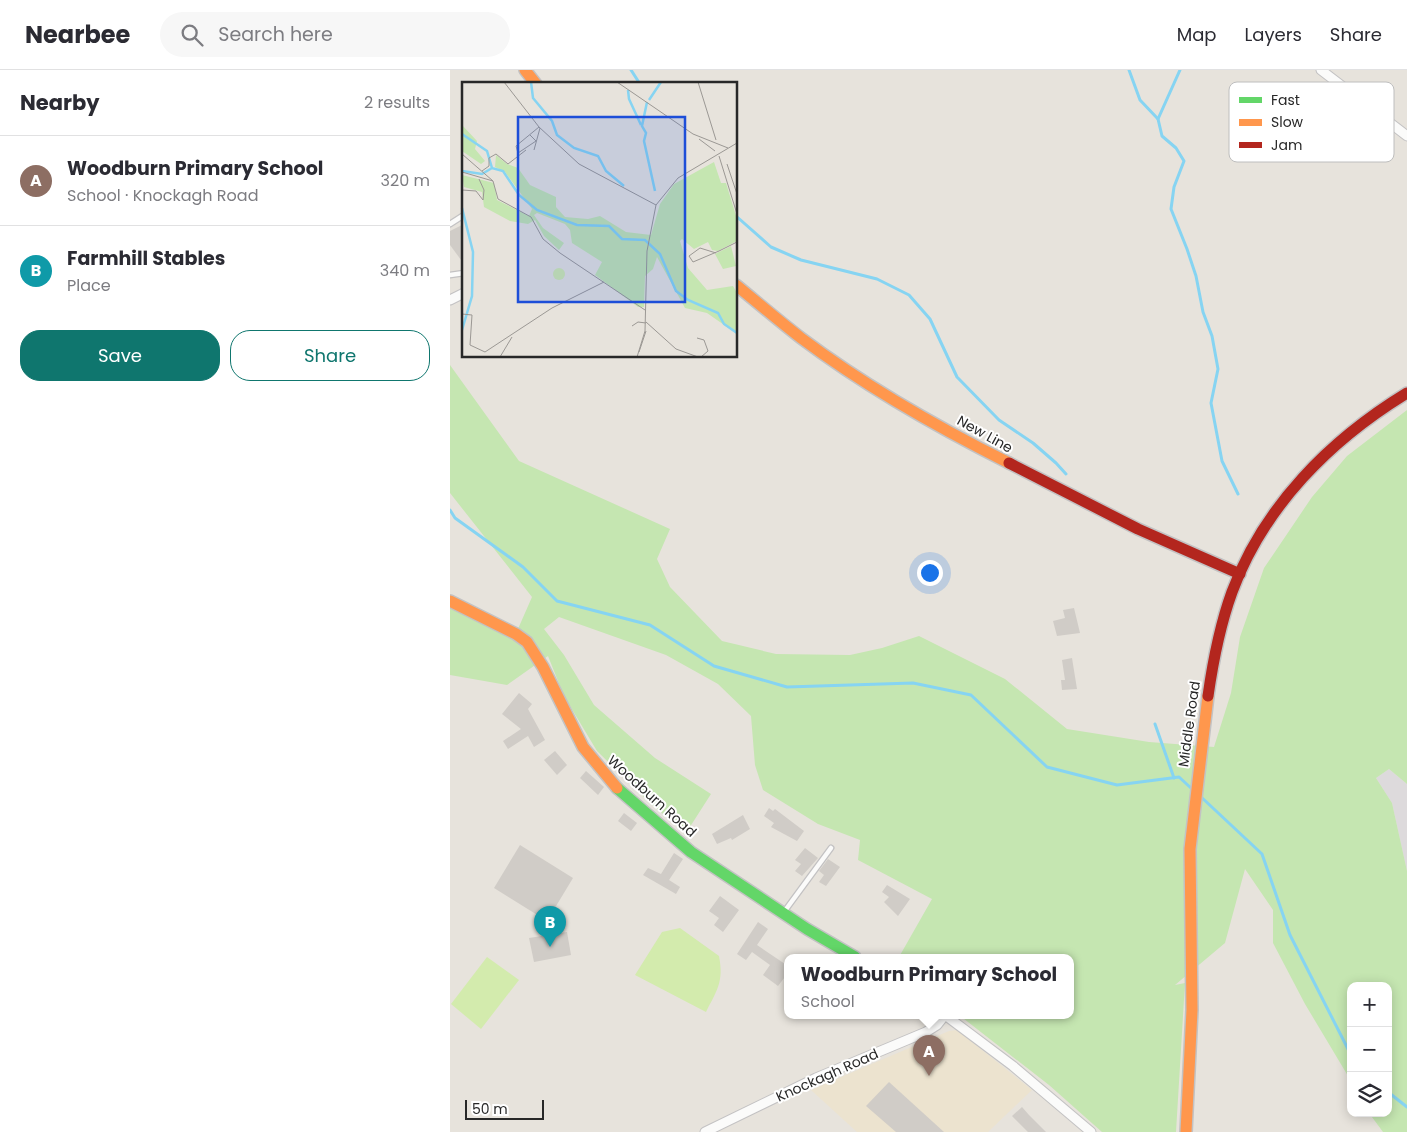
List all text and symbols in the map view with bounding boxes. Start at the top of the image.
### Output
search box [160,12,510,57]
text: Nearbee [25,18,130,51]
icon: search [178,21,206,49]
text: Search here [218,21,333,48]
text: Map [1177,22,1217,47]
text: Layers [1245,22,1302,47]
text: Share [1330,22,1382,47]
inset map [462,82,738,358]
legend [1229,82,1394,162]
text: Nearby [20,88,100,117]
text: Fast [1271,90,1300,110]
text: 2 results [364,91,430,114]
text: Slow [1271,112,1304,132]
text: Jam [1271,135,1302,155]
text: Woodburn Primary School [67,155,323,182]
text: A [30,169,42,192]
text: 320 m [381,169,430,192]
text: School · Knockagh Road [67,184,258,207]
text: Farmhill Stables [67,245,225,272]
text: B [31,259,41,282]
text: 340 m [380,259,430,282]
text: Place [67,274,111,297]
button: Save [20,330,220,381]
button: Share [230,330,430,381]
street label: New Line [954,410,1017,458]
your location [917,560,943,586]
street label: Middle Road [1173,680,1205,768]
street label: Woodburn Road [603,750,701,842]
pin: B [534,906,566,947]
popup [784,954,1074,1019]
text: Woodburn Primary School [801,961,1057,988]
map controls [1347,982,1392,1117]
button: + [1347,982,1392,1027]
text: School [801,990,855,1013]
button: − [1347,1027,1392,1072]
pin: A [913,1035,945,1076]
street label: Knockagh Road [773,1043,881,1107]
button: layers [1347,1072,1392,1117]
scale bar [465,1097,544,1120]
text: 50 m [472,1099,508,1119]

